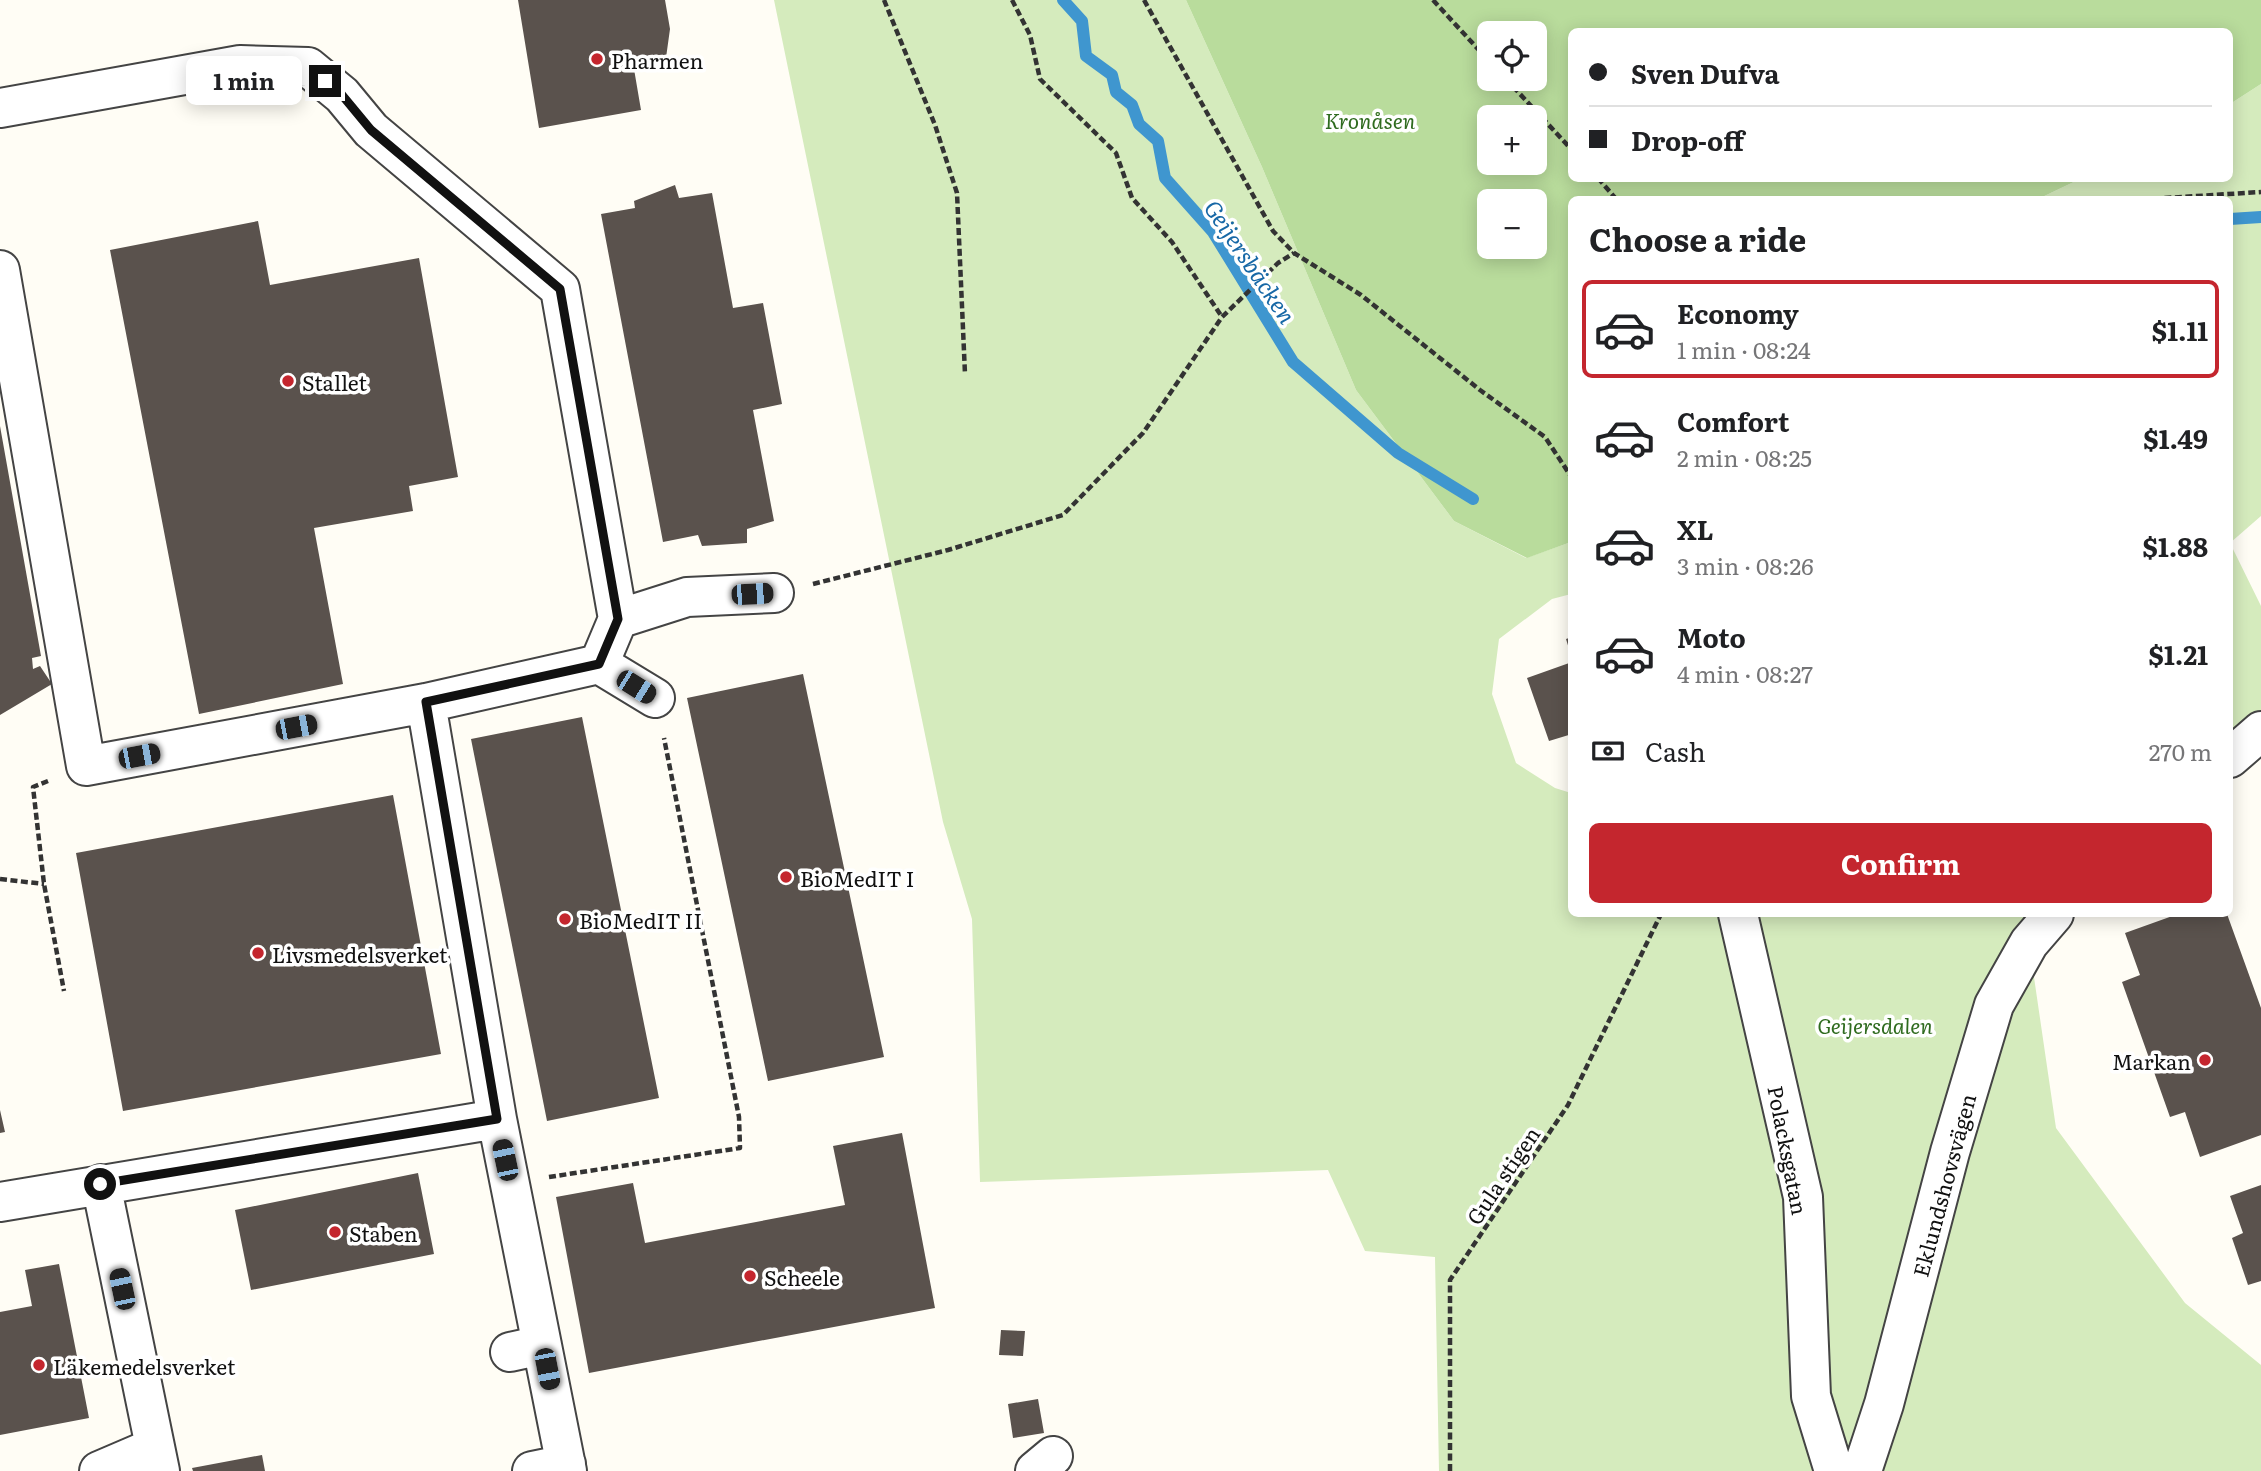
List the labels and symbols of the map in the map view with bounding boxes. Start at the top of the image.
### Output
place label: Pharmen [611,44,704,75]
marker: Pharmen [589,51,605,67]
callout: 1 min [185,56,300,106]
route end [309,65,341,97]
park label: Kronåsen [1325,104,1416,135]
water label: Geijersbäcken [1197,192,1305,330]
place label: Stallet [302,366,367,397]
marker: Stallet [280,373,296,389]
car [731,582,774,606]
car [613,667,660,707]
car [274,713,319,741]
car [117,742,162,770]
place label: BioMedIT I [800,862,914,893]
marker: BioMedIT I [778,869,794,885]
place label: BioMedIT II [579,904,702,935]
marker: BioMedIT II [557,911,573,927]
place label: Livsmedelsverket [272,938,448,969]
marker: Livsmedelsverket [250,945,266,961]
park label: Geijersdalen [1817,1009,1933,1040]
place label: Markan [2112,1045,2191,1076]
marker: Markan [2197,1052,2213,1068]
street label: Polacksgatan [1761,1083,1817,1217]
street label: Eklundshovsvägen [1904,1090,1982,1280]
street label: Gula stigen [1458,1120,1546,1230]
car [491,1137,520,1183]
route start [84,1168,116,1200]
place label: Staben [349,1217,418,1248]
marker: Staben [327,1224,343,1240]
place label: Scheele [764,1261,840,1292]
car [108,1266,137,1312]
marker: Scheele [742,1268,758,1284]
car [533,1346,562,1392]
place label: Läkemedelsverket [53,1350,236,1381]
marker: Läkemedelsverket [31,1357,47,1373]

